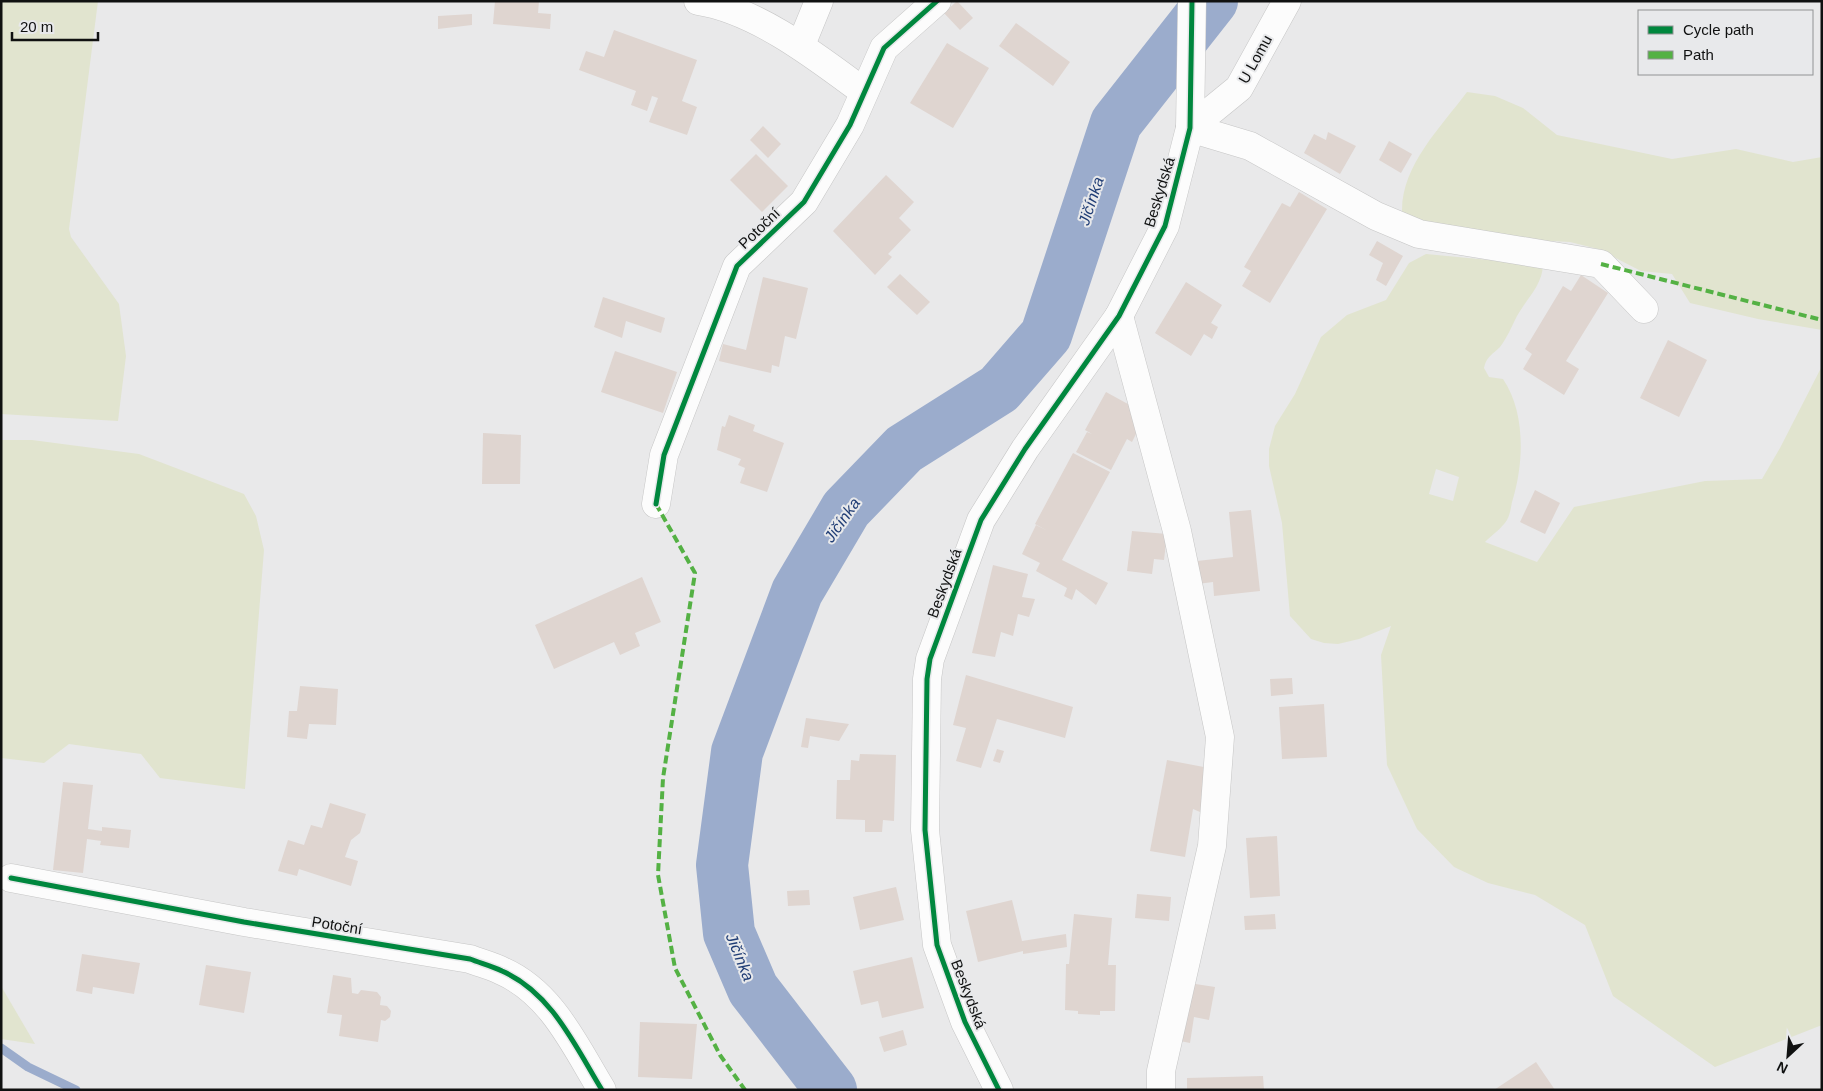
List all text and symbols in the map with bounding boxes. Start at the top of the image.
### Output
scale bar [12,10,99,42]
legend [1638,10,1813,75]
text: 20 m [20,18,53,35]
text: Cycle path [1683,21,1754,38]
street label: U Lomu [1235,32,1275,86]
text: Path [1683,46,1714,63]
street label: Beskydská [1140,154,1178,229]
water label: Jičínka [1075,175,1107,228]
street label: Potoční [735,204,784,252]
water label: Jičínka [820,495,863,546]
street label: Beskydská [924,545,965,620]
street label: Potoční [311,913,364,938]
water label: Jičínka [722,930,757,983]
street label: Beskydská [948,957,990,1032]
north arrow [1763,1031,1813,1081]
text: N [1774,1058,1790,1077]

